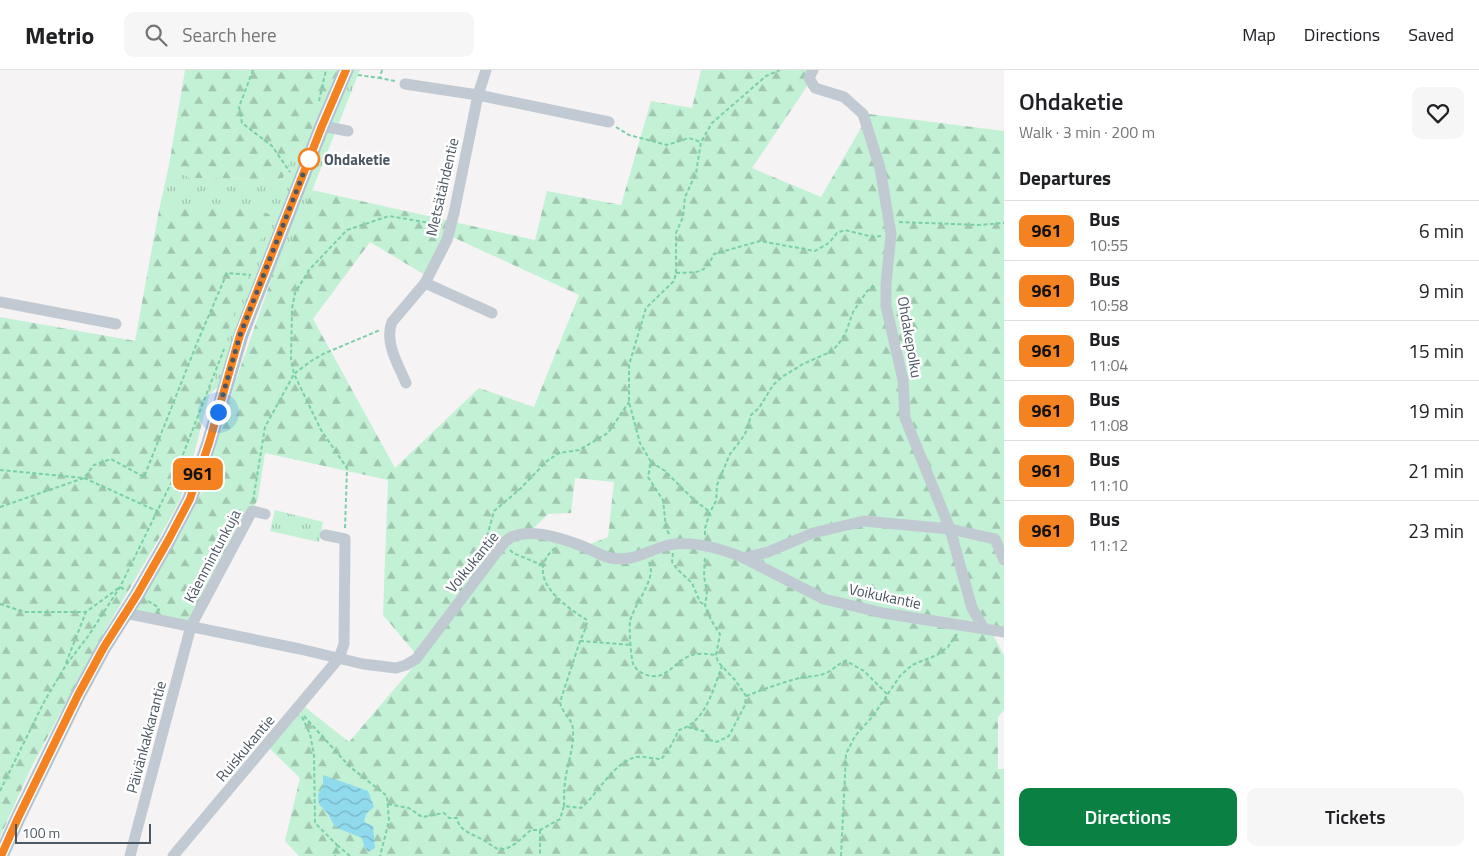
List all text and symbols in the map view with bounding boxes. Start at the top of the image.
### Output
search box [124,12,474,57]
text: Metrio [25,17,94,53]
text: Search here [182,20,277,49]
icon: search [142,21,170,49]
text: Map [1242,21,1276,48]
text: Directions [1304,21,1380,48]
text: Saved [1408,21,1454,48]
text: Ohdaketie [1019,83,1123,119]
button: heart [1412,87,1464,139]
text: Walk · 3 min · 200 m [1019,120,1155,144]
street label: Metsätähdentie [420,136,464,238]
marker: Ohdaketie [298,148,320,170]
place label: Ohdaketie [324,148,391,171]
text: Departures [1019,163,1111,192]
text: Bus [1089,204,1120,233]
text: 6 min [1419,216,1464,245]
text: 961 [1031,217,1062,244]
text: 10:55 [1089,233,1128,257]
text: Bus [1089,264,1120,293]
text: 9 min [1419,276,1464,305]
text: 961 [1031,277,1062,304]
text: 10:58 [1089,293,1128,317]
street label: Ohdakepolku [892,294,928,380]
text: Bus [1089,324,1120,353]
text: 15 min [1408,336,1464,365]
text: 961 [1031,337,1062,364]
text: 11:04 [1089,353,1128,377]
text: Bus [1089,384,1120,413]
text: 19 min [1408,396,1464,425]
text: 961 [1031,397,1062,424]
your location [206,400,231,425]
text: 11:08 [1089,413,1128,437]
text: Bus [1089,444,1120,473]
text: 21 min [1408,456,1464,485]
text: 961 [1031,457,1062,484]
line badge: 961 [169,458,227,490]
text: 961 [183,460,213,487]
text: 11:10 [1089,473,1128,497]
text: Bus [1089,504,1120,533]
street label: Käenmintunkuja [178,505,246,607]
text: 23 min [1408,516,1464,545]
text: 961 [1031,517,1062,544]
street label: Voikukantie [440,526,504,598]
text: 11:12 [1089,533,1128,557]
street label: Voikukantie [847,577,923,615]
street label: Päivänkakkarantie [120,678,172,796]
street label: Ruiskukantie [210,709,280,787]
button: Directions [1019,788,1237,846]
button: Tickets [1247,788,1464,846]
scale bar [15,821,151,844]
text: 100 m [22,822,60,843]

